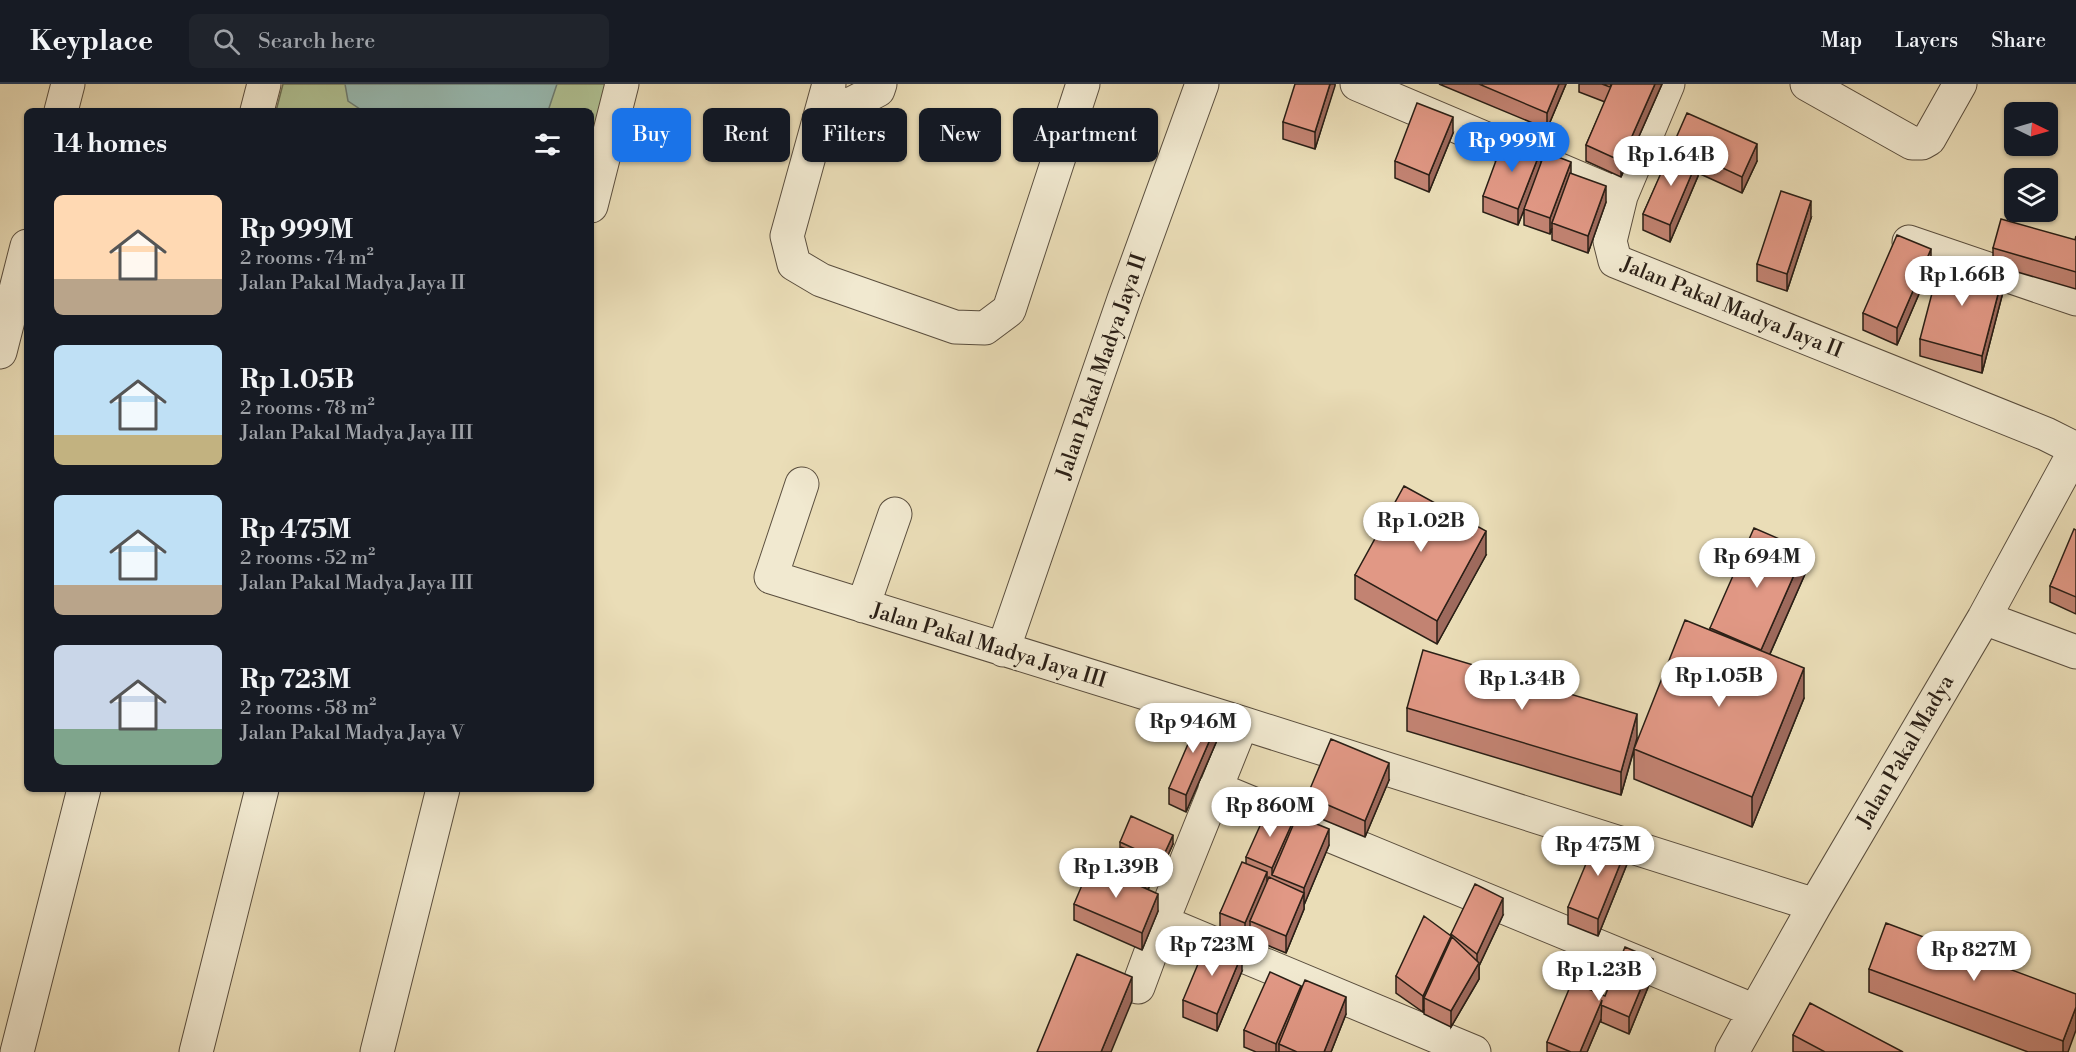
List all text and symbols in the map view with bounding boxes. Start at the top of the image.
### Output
search box [189,14,609,68]
text: Keyplace [30,24,153,59]
icon: search [210,25,243,58]
text: Search here [258,28,375,55]
text: Map [1821,28,1862,54]
text: Layers [1895,28,1958,54]
text: Share [1991,28,2046,54]
north arrow [2004,102,2058,156]
map controls [2004,102,2058,222]
chip: Buy [612,108,691,162]
chip: Rent [703,108,790,162]
chip: Filters [802,108,907,162]
chip: New [919,108,1001,162]
chip: Apartment [1013,108,1158,162]
pin: Rp 999M [1457,122,1567,173]
text: 14 homes [54,128,167,160]
icon: filters [531,128,564,161]
text: Rp 999M [1468,129,1556,154]
pin: Rp 1.64B [1609,136,1733,187]
text: Rp 1.64B [1627,143,1715,168]
button: layers [2004,168,2058,222]
text: Rp 999M [240,214,353,246]
icon: home [102,219,174,291]
text: 2 rooms · 74 m² [240,246,374,271]
street label: Jalan Pakal Madya Jaya II [1051,250,1153,483]
street label: Jalan Pakal Madya Jaya II [1616,251,1846,364]
pin: Rp 1.66B [1900,256,2024,307]
text: Rp 1.66B [1919,263,2005,288]
text: Jalan Pakal Madya Jaya II [240,271,465,296]
text: Rp 1.05B [240,364,354,396]
icon: home [102,369,174,441]
text: 2 rooms · 78 m² [240,396,375,421]
text: Jalan Pakal Madya Jaya III [240,421,473,446]
pin: Rp 1.02B [1359,502,1483,553]
text: Rp 1.02B [1377,509,1465,534]
text: Rp 475M [240,514,351,546]
icon: home [102,519,174,591]
pin: Rp 694M [1702,538,1812,589]
text: Rp 694M [1713,545,1801,570]
text: 2 rooms · 52 m² [240,546,375,571]
text: Jalan Pakal Madya Jaya III [240,571,473,596]
street label: Jalan Pakal Madya Jaya III [867,597,1110,694]
pin: Rp 1.05B [1657,657,1781,708]
pin: Rp 1.34B [1460,660,1584,711]
text: Rp 723M [240,664,351,696]
text: Rp 1.05B [1675,664,1763,689]
text: Rp 1.34B [1479,667,1565,692]
icon: home [102,669,174,741]
street label: Jalan Pakal Madya [1851,670,1960,833]
text: 2 rooms · 58 m² [240,696,376,721]
pin: Rp 946M [1138,703,1248,754]
text: Rp 946M [1149,710,1237,735]
text: Jalan Pakal Madya Jaya V [240,721,465,746]
pin: Rp 860M [1215,787,1325,838]
text: Rp 860M [1225,794,1315,819]
pin: Rp 475M [1543,826,1653,877]
text: Rp 475M [1555,833,1641,858]
pin: Rp 1.39B [1054,848,1178,899]
text: Rp 1.39B [1073,855,1159,880]
pin: Rp 723M [1157,926,1267,977]
pin: Rp 827M [1919,931,2029,982]
text: Rp 723M [1169,933,1255,958]
text: Rp 827M [1931,938,2017,963]
pin: Rp 1.23B [1537,951,1661,1002]
text: Rp 1.23B [1556,958,1642,983]

